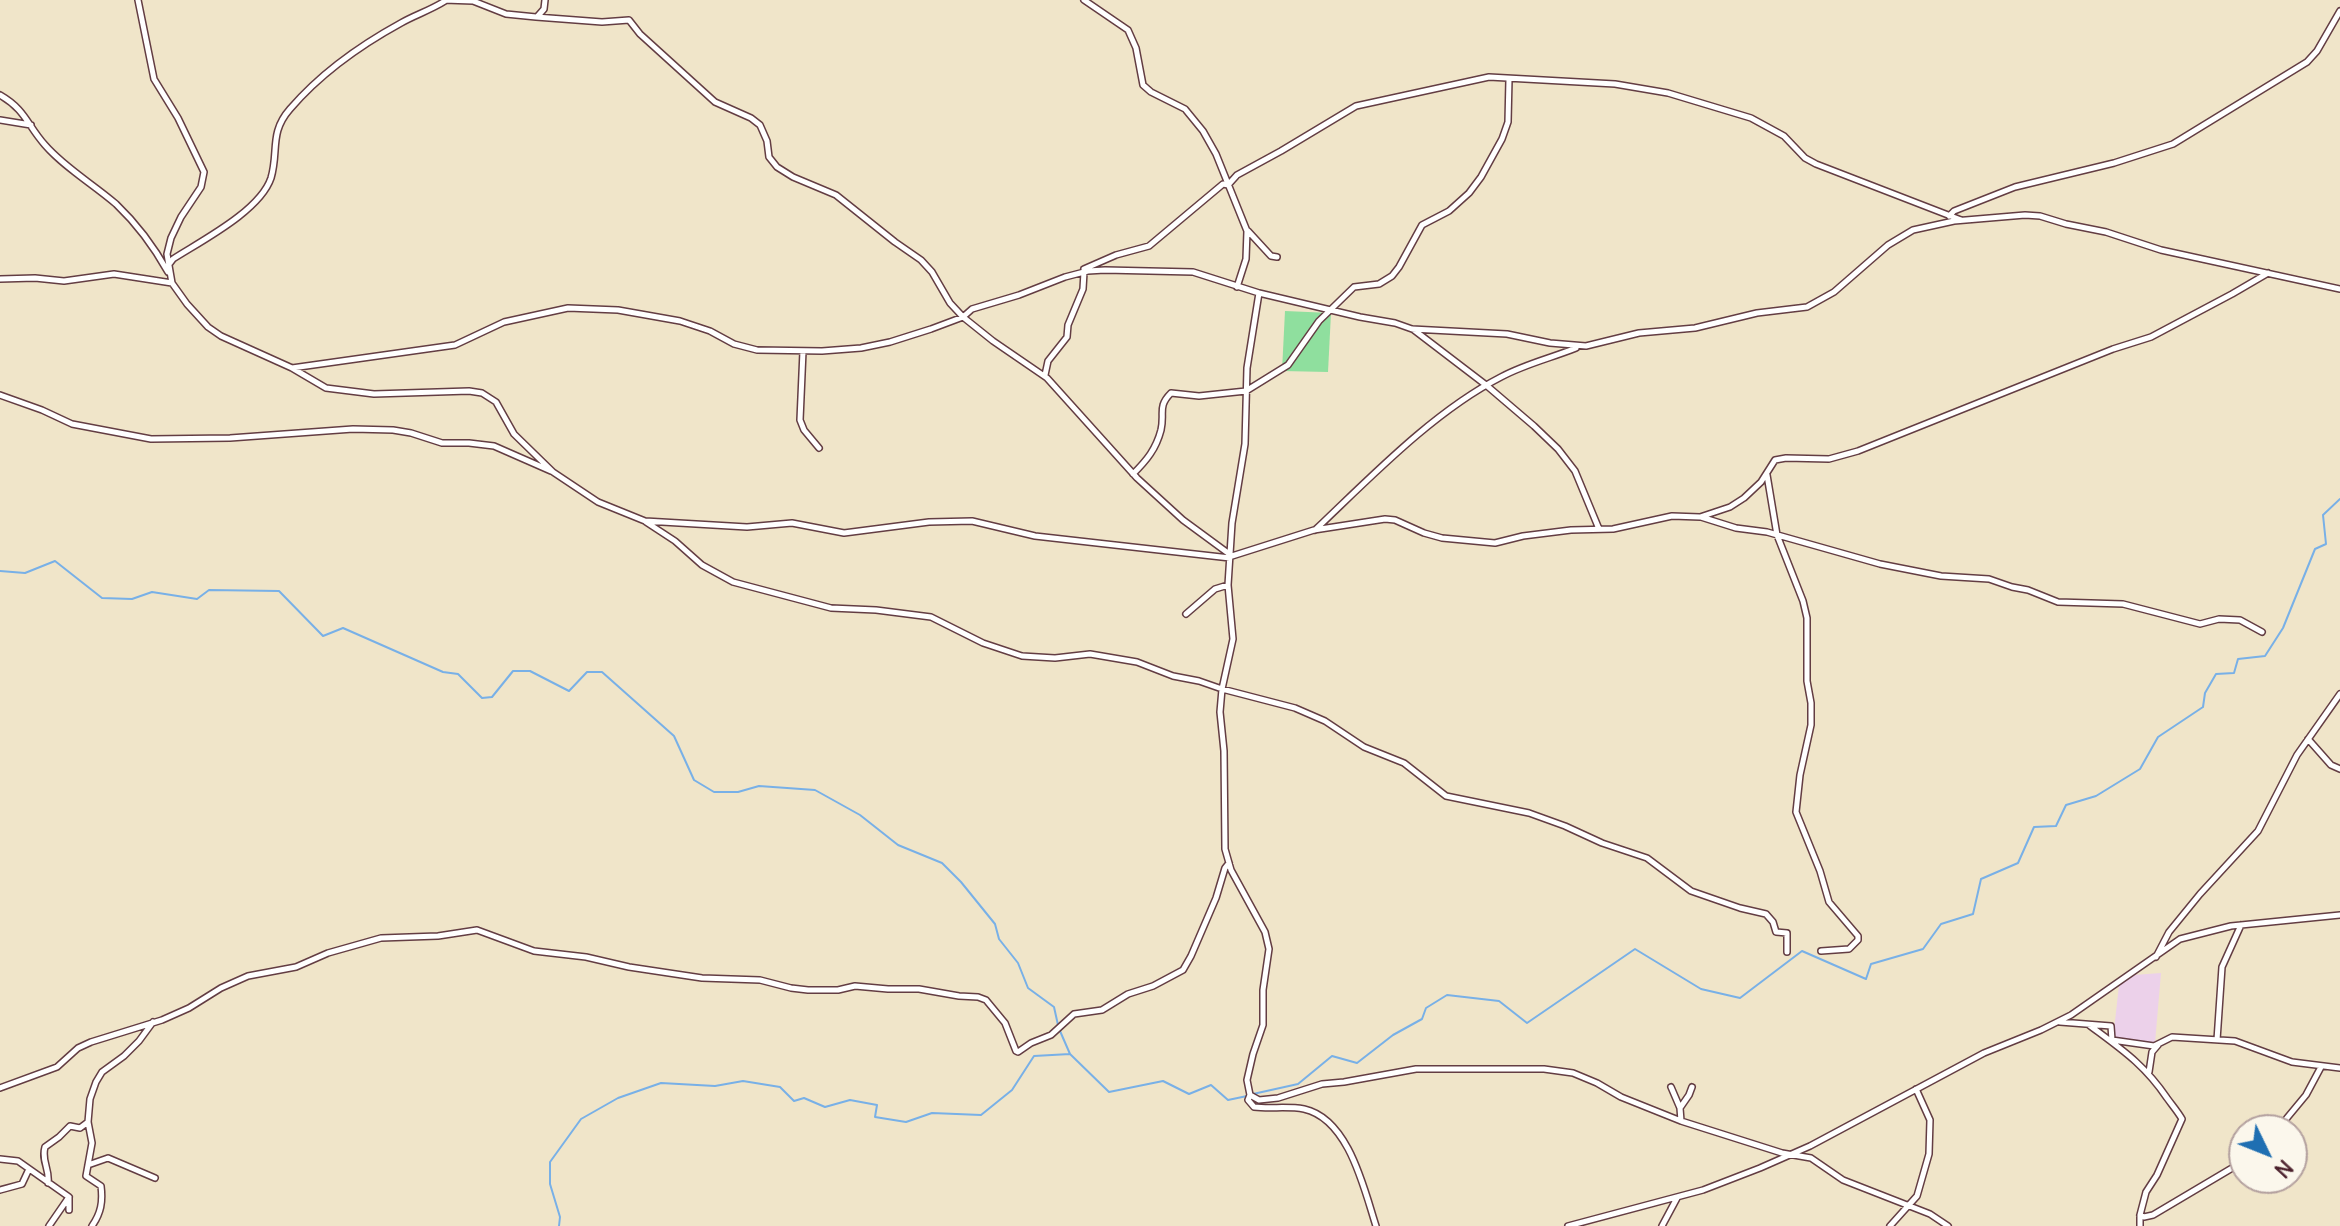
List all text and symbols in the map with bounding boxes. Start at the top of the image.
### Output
north arrow [2228,1114,2308,1194]
text: N [2269,1154,2300,1184]

